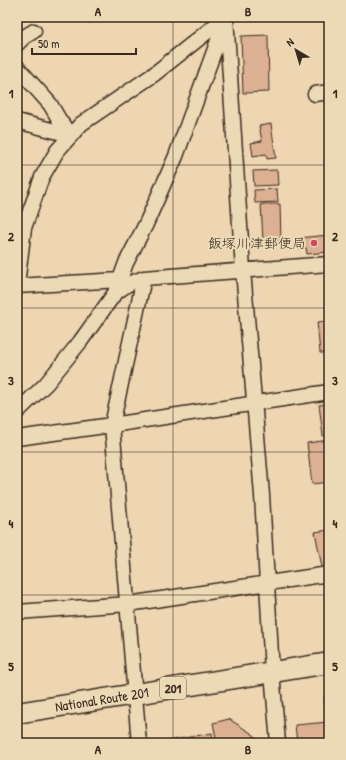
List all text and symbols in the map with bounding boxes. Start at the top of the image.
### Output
text: A [95,2,102,20]
text: B [245,2,252,20]
scale bar [32,30,136,56]
north arrow [276,30,316,70]
text: 50 m [38,35,59,52]
text: N [283,35,297,49]
text: 1 [9,84,14,102]
text: 1 [333,84,338,102]
text: 2 [8,227,15,245]
text: 2 [332,227,339,245]
place label: 飯塚川津郵便局 [208,233,306,252]
marker: 飯塚川津郵便局 [309,238,319,248]
text: 3 [8,371,14,389]
text: 3 [332,371,338,389]
text: 4 [9,514,14,532]
text: 4 [333,514,338,532]
text: 5 [8,657,14,675]
text: 5 [332,657,338,675]
road number: 201 [160,677,186,699]
street label: National Route 201 [54,682,150,716]
text: A [95,740,102,758]
text: B [245,740,252,758]

